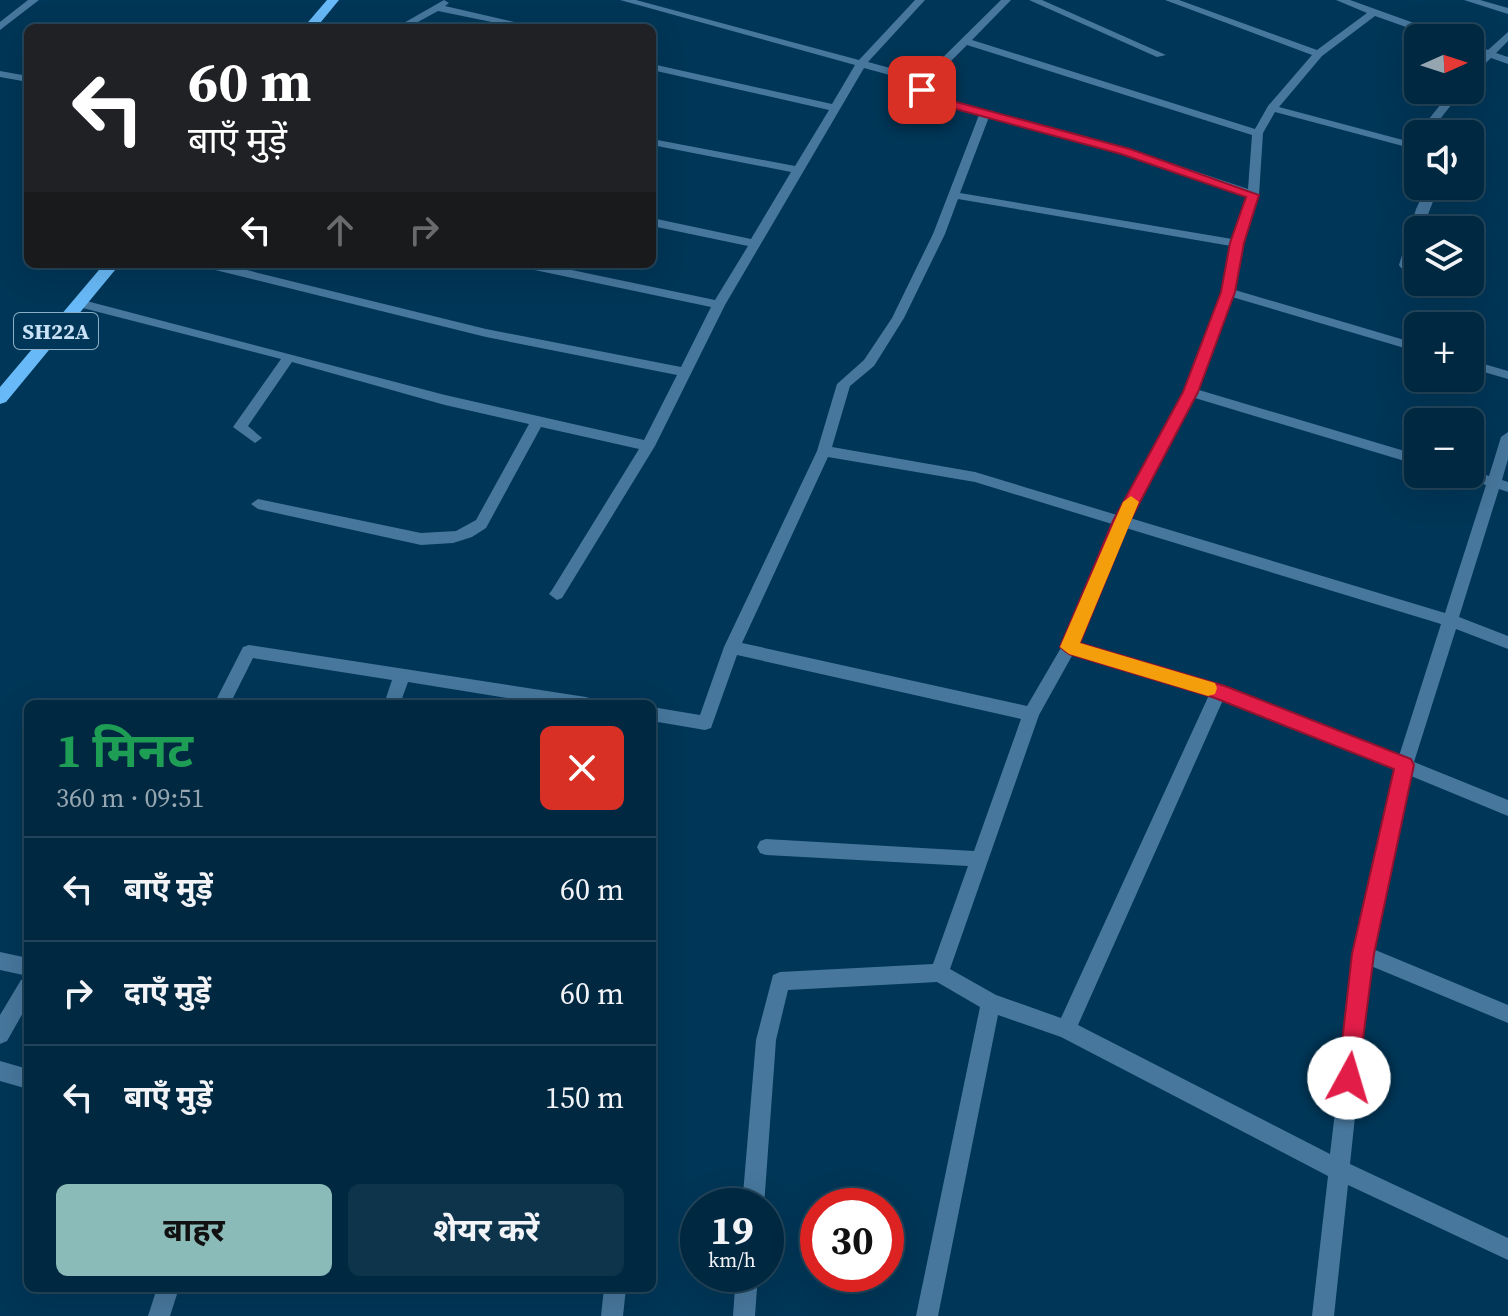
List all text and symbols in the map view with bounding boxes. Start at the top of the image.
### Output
north arrow [1404,24,1484,104]
map controls [1404,24,1484,488]
text: 60 m [188,43,311,120]
icon: left [56,56,160,160]
pin [888,56,956,124]
icon: arrive [900,68,944,112]
text: बाएँ मुड़ें [188,116,287,165]
button: sound [1404,120,1484,200]
icon: left [234,208,278,252]
icon: ahead [318,208,362,252]
icon: right [402,208,446,252]
button: layers [1404,216,1484,296]
button: + [1404,312,1484,392]
road number: SH22A [14,313,98,349]
button: − [1404,408,1484,488]
text: 1 मिनट [56,717,193,783]
button: close [540,726,624,810]
text: 360 m · 09:51 [56,780,204,816]
icon: left [56,867,100,911]
text: बाएँ मुड़ें [124,868,213,909]
text: 60 m [560,869,624,910]
icon: right [56,971,100,1015]
text: दाएँ मुड़ें [124,972,211,1013]
text: 60 m [560,973,624,1014]
position arrow [1307,1036,1391,1120]
icon: left [56,1075,100,1119]
text: बाएँ मुड़ें [124,1076,213,1117]
text: 150 m [545,1077,624,1118]
button: बाहर [56,1184,332,1276]
button: शेयर करें [348,1184,624,1276]
speed limit sign: 30 [800,1188,904,1292]
text: 19 [710,1203,754,1257]
text: km/h [708,1246,756,1274]

